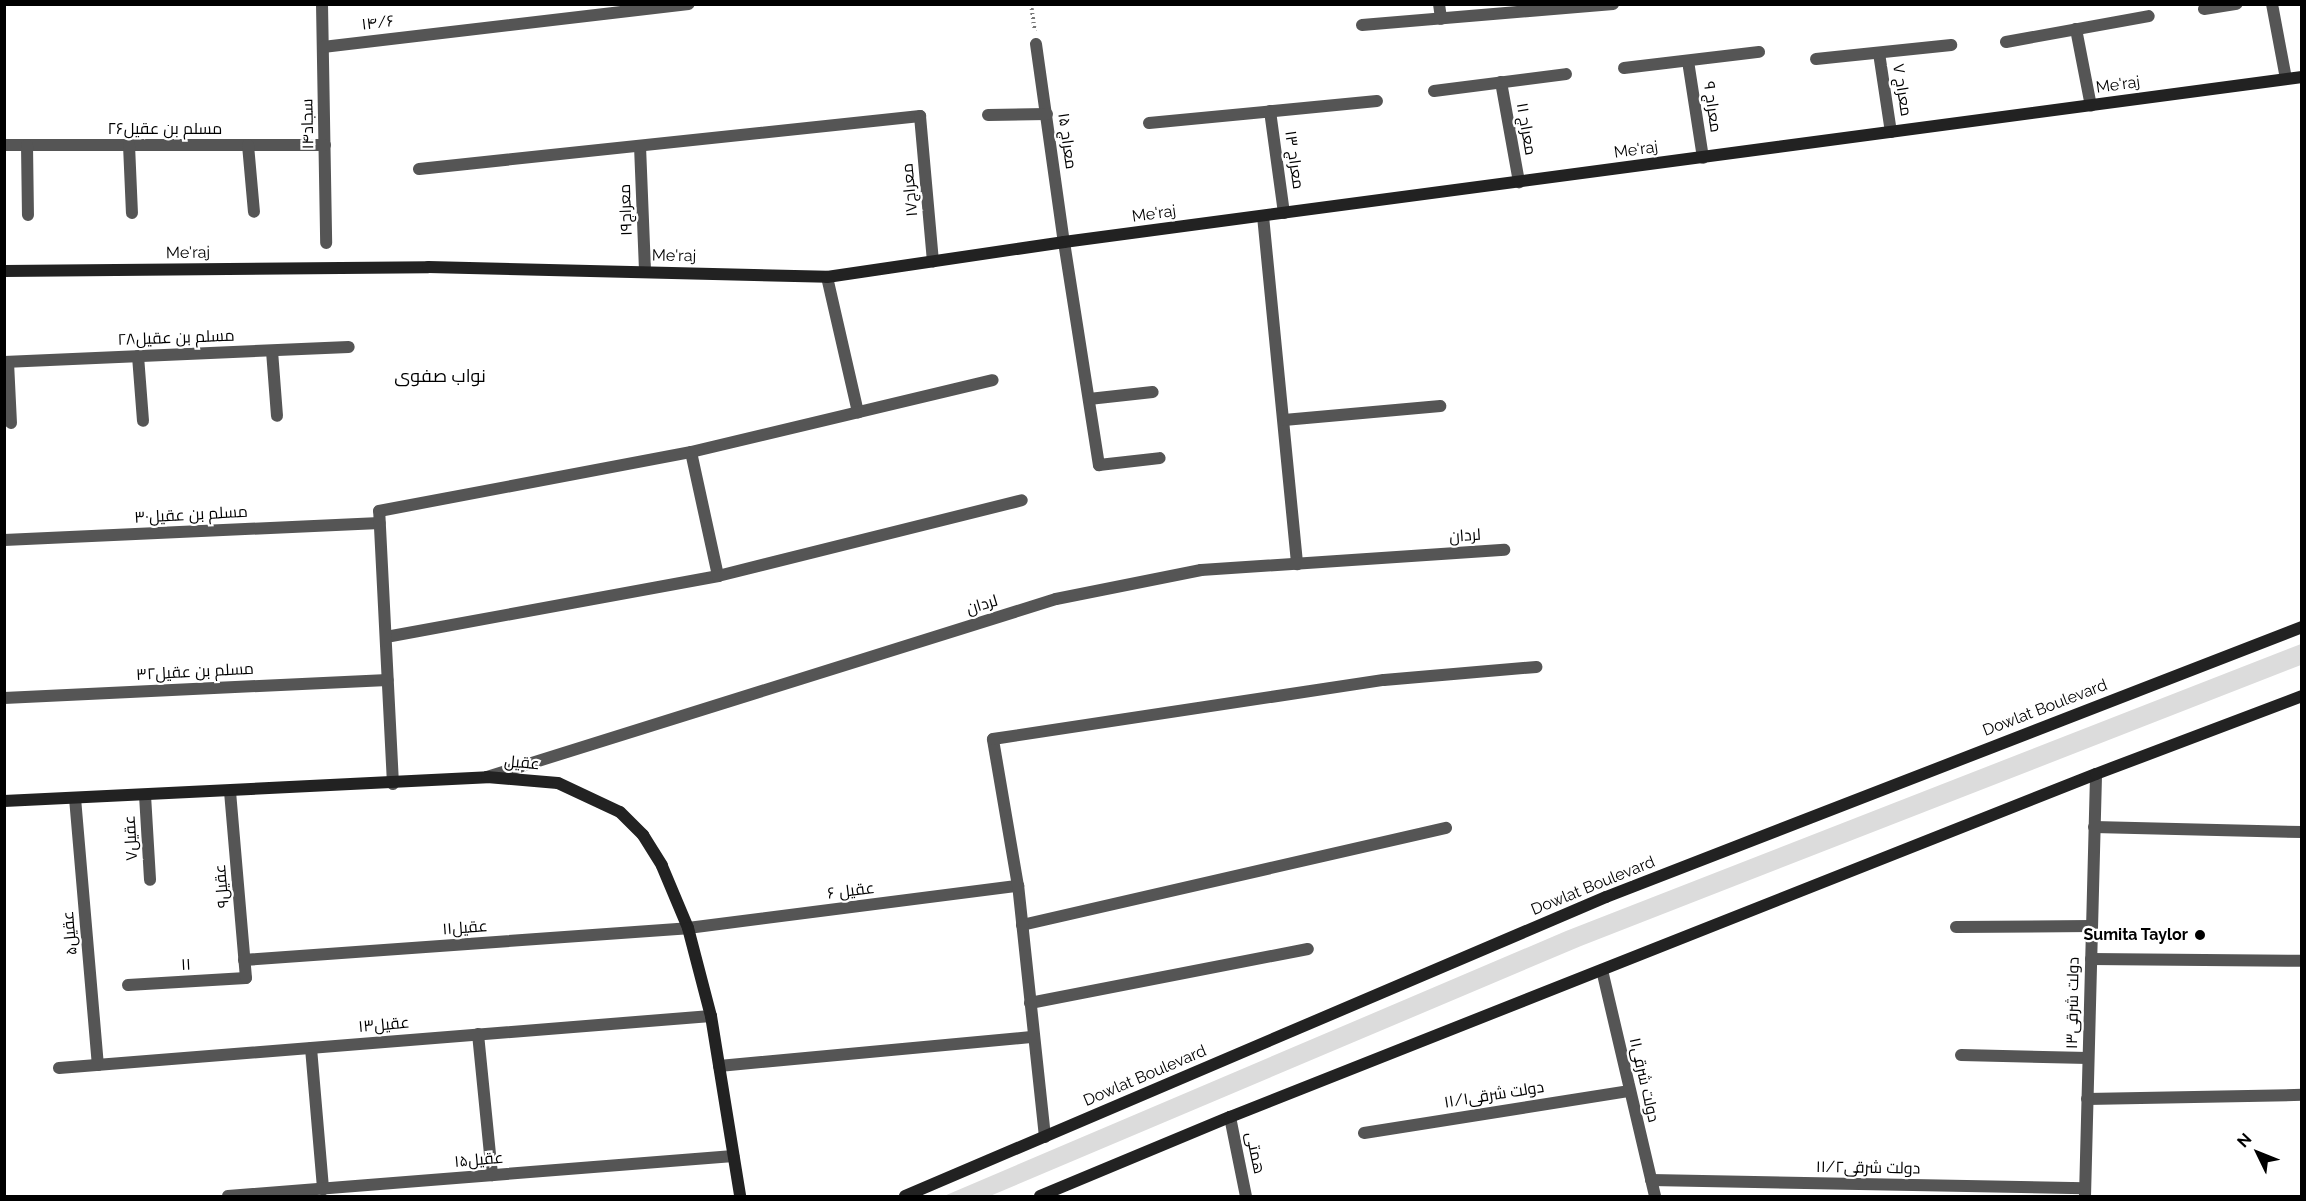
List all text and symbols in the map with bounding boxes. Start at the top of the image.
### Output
street label: ۱۴/۶ [361,11,395,35]
street label: معراج ۷ [1888,62,1916,118]
street label: Me'raj [2095,72,2141,98]
street label: معراج ۹ [1699,80,1725,134]
street label: ۱۴سجاد [298,98,318,150]
street label: معراج ۱۱ [1512,101,1540,157]
street label: معراج ۱۵ [1054,112,1080,170]
street label: مسلم بن عقیل۲۶ [108,119,222,139]
street label: معراج ۱۳ [1280,130,1308,190]
street label: Me'raj [1613,137,1659,163]
street label: معراج۱۷ [898,162,922,218]
street label: معراج۱۹ [615,184,637,236]
street label: Me'raj [1131,201,1177,227]
street label: Me'raj [166,243,210,263]
street label: Me'raj [652,246,696,266]
street label: مسلم بن عقیل۲۸ [117,326,235,350]
district label: نواب صفوی [394,365,486,387]
street label: مسلم بن عقیل۳۰ [134,502,248,528]
street label: لردان [1448,525,1482,547]
street label: لردان [964,591,1000,619]
street label: مسلم بن عقیل۳۲ [136,659,254,685]
street label: Dowlat Boulevard [1980,675,2110,741]
street label: عقیل [503,752,541,774]
street label: عقیل۷ [120,815,142,861]
street label: Dowlat Boulevard [1528,852,1658,920]
street label: عقیل۹ [211,863,233,909]
street label: عقیل ۶ [826,879,876,903]
street label: عقیل۵ [59,910,81,956]
street label: عقیل۱۱ [442,917,488,939]
place label: Sumita Taylor [2083,925,2188,945]
marker: Sumita Taylor [2193,928,2207,942]
street label: ۱۱ [181,955,191,975]
street label: ۱۳دولت شرقی [2063,957,2083,1049]
street label: عقیل۱۳ [358,1013,410,1037]
street label: ۱۱دولت شرقی [1625,1036,1663,1124]
street label: Dowlat Boulevard [1081,1041,1209,1111]
street label: ۱۱/۱دولت شرقی [1443,1078,1545,1112]
north arrow [2228,1123,2288,1183]
text: N [2233,1129,2256,1151]
street label: همتی [1241,1130,1269,1176]
street label: عقیل۱۵ [454,1148,504,1172]
street label: ۱۱/۲دولت شرقی [1816,1157,1920,1179]

